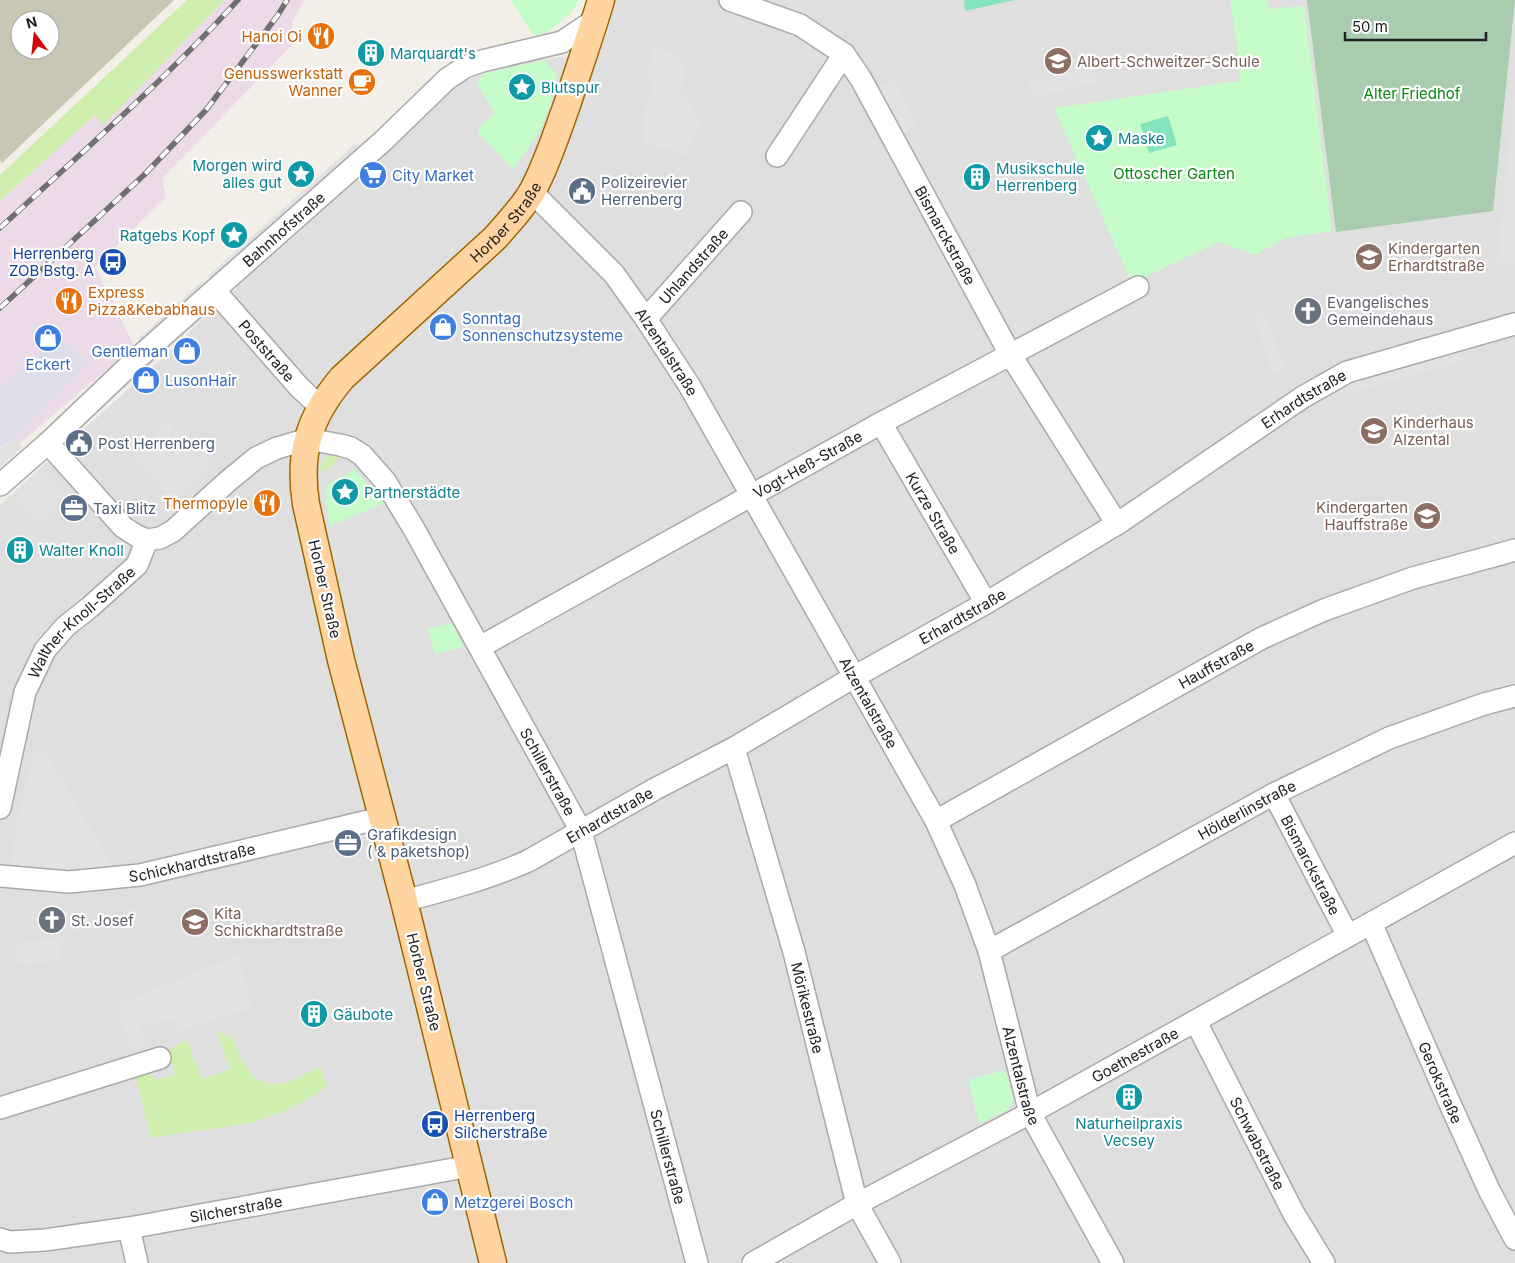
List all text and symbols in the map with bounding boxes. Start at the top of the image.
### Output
north arrow [10,10,60,60]
scale bar [1345,10,1486,42]
text: N [24,12,39,32]
text: 50 m [1352,17,1388,36]
restaurant icon: Hanoi Oi [306,21,336,51]
place label: Hanoi Oi [242,27,302,46]
building icon: Marquardt's [356,38,386,68]
place label: Marquardt's [390,44,476,63]
school or university icon: Albert-Schweitzer-Schule [1043,46,1073,76]
place label: Albert-Schweitzer-Schule [1077,52,1260,71]
place label: Genusswerkstatt Wanner [224,64,343,100]
cafe icon: Genusswerkstatt Wanner [347,67,377,97]
place icon: Blutspur [507,72,537,102]
place label: Blutspur [541,78,600,97]
park label: Alter Friedhof [1364,84,1461,103]
place icon: Maske [1084,123,1114,153]
place label: Maske [1118,129,1165,148]
place label: Morgen wird alles gut [193,156,282,192]
place icon: Morgen wird alles gut [286,159,316,189]
place label: Musikschule Herrenberg [996,159,1085,195]
supermarket icon: City Market [358,160,388,190]
building icon: Musikschule Herrenberg [962,162,992,192]
park label: Ottoscher Garten [1113,164,1235,183]
place label: City Market [392,166,474,185]
place label: Polizeirevier Herrenberg [601,173,688,209]
public building icon: Polizeirevier Herrenberg [567,176,597,206]
street label: Horber Straße [465,179,545,266]
street label: Bismarckstraße [911,182,980,288]
street label: Bahnhofstraße [238,187,329,271]
place icon: Ratgebs Kopf [219,220,249,250]
street label: Uhlandstraße [654,224,732,308]
place label: Ratgebs Kopf [120,226,215,245]
place label: Kindergarten Erhardtstraße [1388,239,1485,275]
school or university icon: Kindergarten Erhardtstraße [1354,242,1384,272]
place label: Herrenberg ZOB Bstg. A [9,244,94,280]
bus stop icon: Herrenberg ZOB Bstg. A [98,247,128,277]
place label: Express Pizza&Kebabhaus [88,283,215,319]
restaurant icon: Express Pizza&Kebabhaus [54,286,84,316]
place label: Evangelisches Gemeindehaus [1327,293,1433,329]
church icon: Evangelisches Gemeindehaus [1293,296,1323,326]
street label: Alzentalstraße [631,304,703,399]
place label: Sonntag Sonnenschutzsysteme [462,309,623,345]
shop icon: Sonntag Sonnenschutzsysteme [428,312,458,342]
street label: Poststraße [235,316,299,385]
shop icon: Eckert [33,323,63,353]
shop icon: Gentleman [172,336,202,366]
place label: Gentleman [91,342,168,361]
place label: Eckert [25,355,71,374]
shop icon: LusonHair [131,365,161,395]
street label: Erhardtstraße [1257,365,1349,432]
place label: LusonHair [165,371,237,390]
place label: Kinderhaus Alzental [1393,413,1474,449]
school or university icon: Kinderhaus Alzental [1359,416,1389,446]
street label: Vogt-Heß-Straße [749,426,865,502]
public building icon: Post Herrenberg [64,428,94,458]
place label: Post Herrenberg [98,434,215,453]
street label: Kurze Straße [902,468,965,557]
place icon: Partnerstädte [330,477,360,507]
place label: Partnerstädte [364,483,460,502]
restaurant icon: Thermopyle [252,488,282,518]
office icon: Taxi Blitz [59,493,89,523]
place label: Thermopyle [163,494,248,513]
place label: Kindergarten Hauffstraße [1316,498,1408,534]
place label: Taxi Blitz [93,499,156,518]
school or university icon: Kindergarten Hauffstraße [1412,501,1442,531]
building icon: Walter Knoll [5,535,35,565]
street label: Horber Straße [304,538,346,640]
place label: Walter Knoll [39,541,124,560]
street label: Walther-Knoll-Straße [24,562,139,681]
street label: Erhardtstraße [915,584,1009,648]
street label: Hauffstraße [1175,635,1257,693]
street label: Alzentalstraße [836,654,902,752]
street label: Schillerstraße [516,724,580,819]
street label: Hölderlinstraße [1194,775,1299,844]
street label: Erhardtstraße [563,783,656,847]
street label: Bismarckstraße [1277,812,1345,918]
place label: Grafikdesign ( & paketshop) [367,825,470,861]
office icon: Grafikdesign ( & paketshop) [333,828,363,858]
street label: Schickhardtstraße [128,839,257,886]
place label: Kita Schickhardtstraße [214,904,343,940]
church icon: St. Josef [37,905,67,935]
school or university icon: Kita Schickhardtstraße [180,907,210,937]
place label: St. Josef [71,911,134,930]
street label: Horber Straße [403,931,445,1033]
street label: Mörikestraße [787,960,828,1055]
building icon: Gäubote [299,999,329,1029]
place label: Gäubote [333,1005,393,1024]
street label: Goethestraße [1088,1023,1182,1086]
street label: Alzentalstraße [999,1024,1044,1128]
street label: Gerokstraße [1414,1039,1467,1126]
building icon: Naturheilpraxis Vecsey [1114,1082,1144,1112]
street label: Schwabstraße [1226,1093,1289,1193]
place label: Herrenberg Silcherstraße [454,1106,548,1142]
street label: Schillerstraße [647,1107,690,1206]
bus stop icon: Herrenberg Silcherstraße [420,1109,450,1139]
place label: Naturheilpraxis Vecsey [1075,1114,1183,1150]
shop icon: Metzgerei Bosch [420,1187,450,1217]
street label: Silcherstraße [188,1191,284,1226]
place label: Metzgerei Bosch [454,1193,573,1212]

